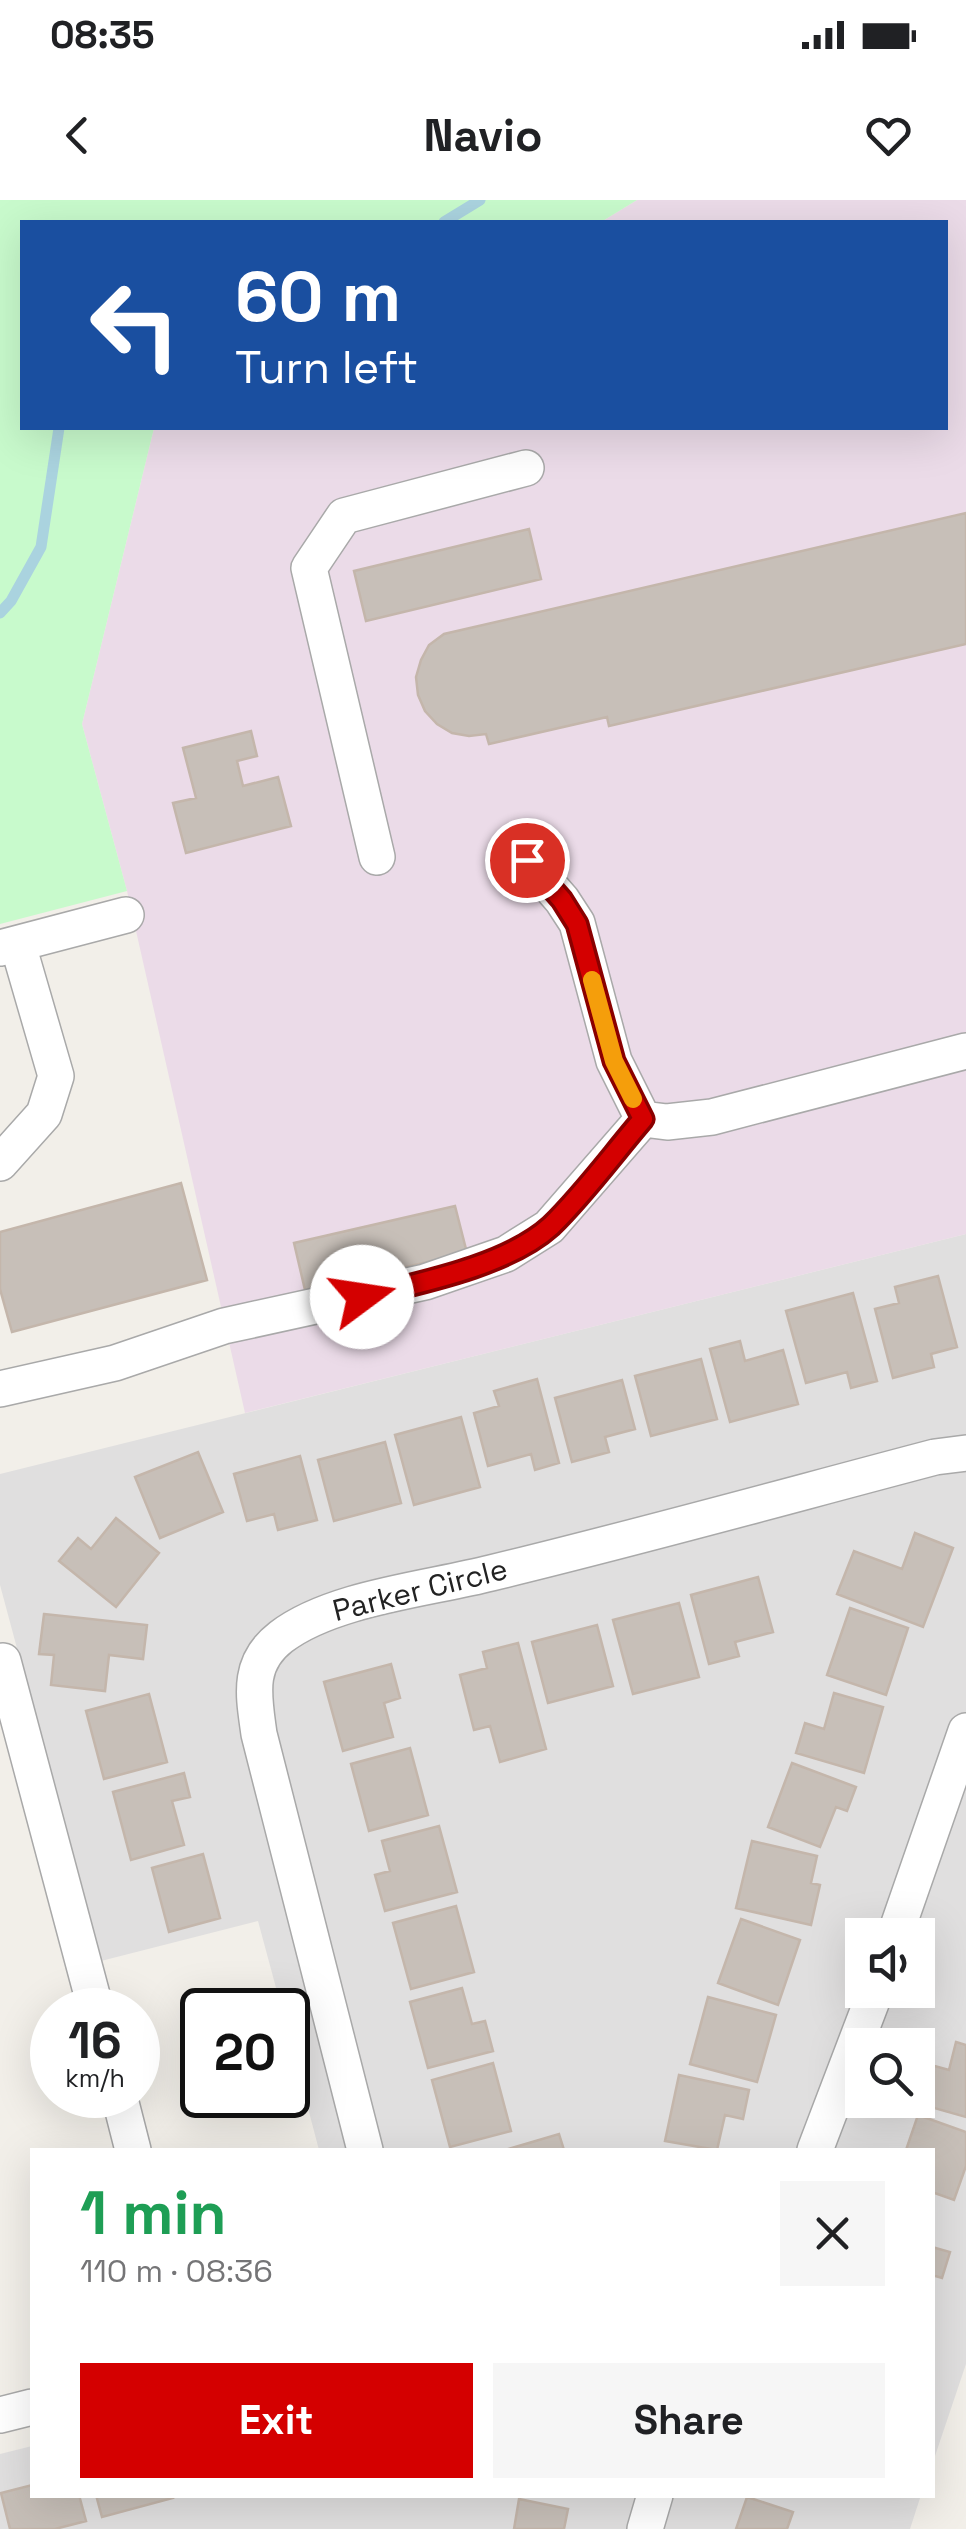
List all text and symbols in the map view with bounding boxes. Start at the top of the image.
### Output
text: 08:35 [50,11,155,59]
text: Navio [423,107,543,164]
icon: back [50,108,105,163]
icon: heart [861,108,916,163]
text: 60 m [235,252,401,341]
icon: left [70,260,200,390]
text: Turn left [235,339,418,396]
pin [485,818,570,903]
icon: arrive [500,833,555,888]
position arrow [310,1245,414,1349]
street label: Parker Circle [328,1549,511,1630]
map controls [845,1918,935,2118]
button: sound [845,1918,935,2008]
speed limit sign: 20 [180,1988,310,2118]
text: 16 [68,2009,122,2073]
button: search [845,2028,935,2118]
text: km/h [65,2062,125,2094]
text: 1 min [80,2175,227,2252]
button: close [780,2181,885,2286]
text: 110 m · 08:36 [80,2251,273,2291]
button: Exit [80,2363,473,2478]
button: Share [493,2363,885,2478]

